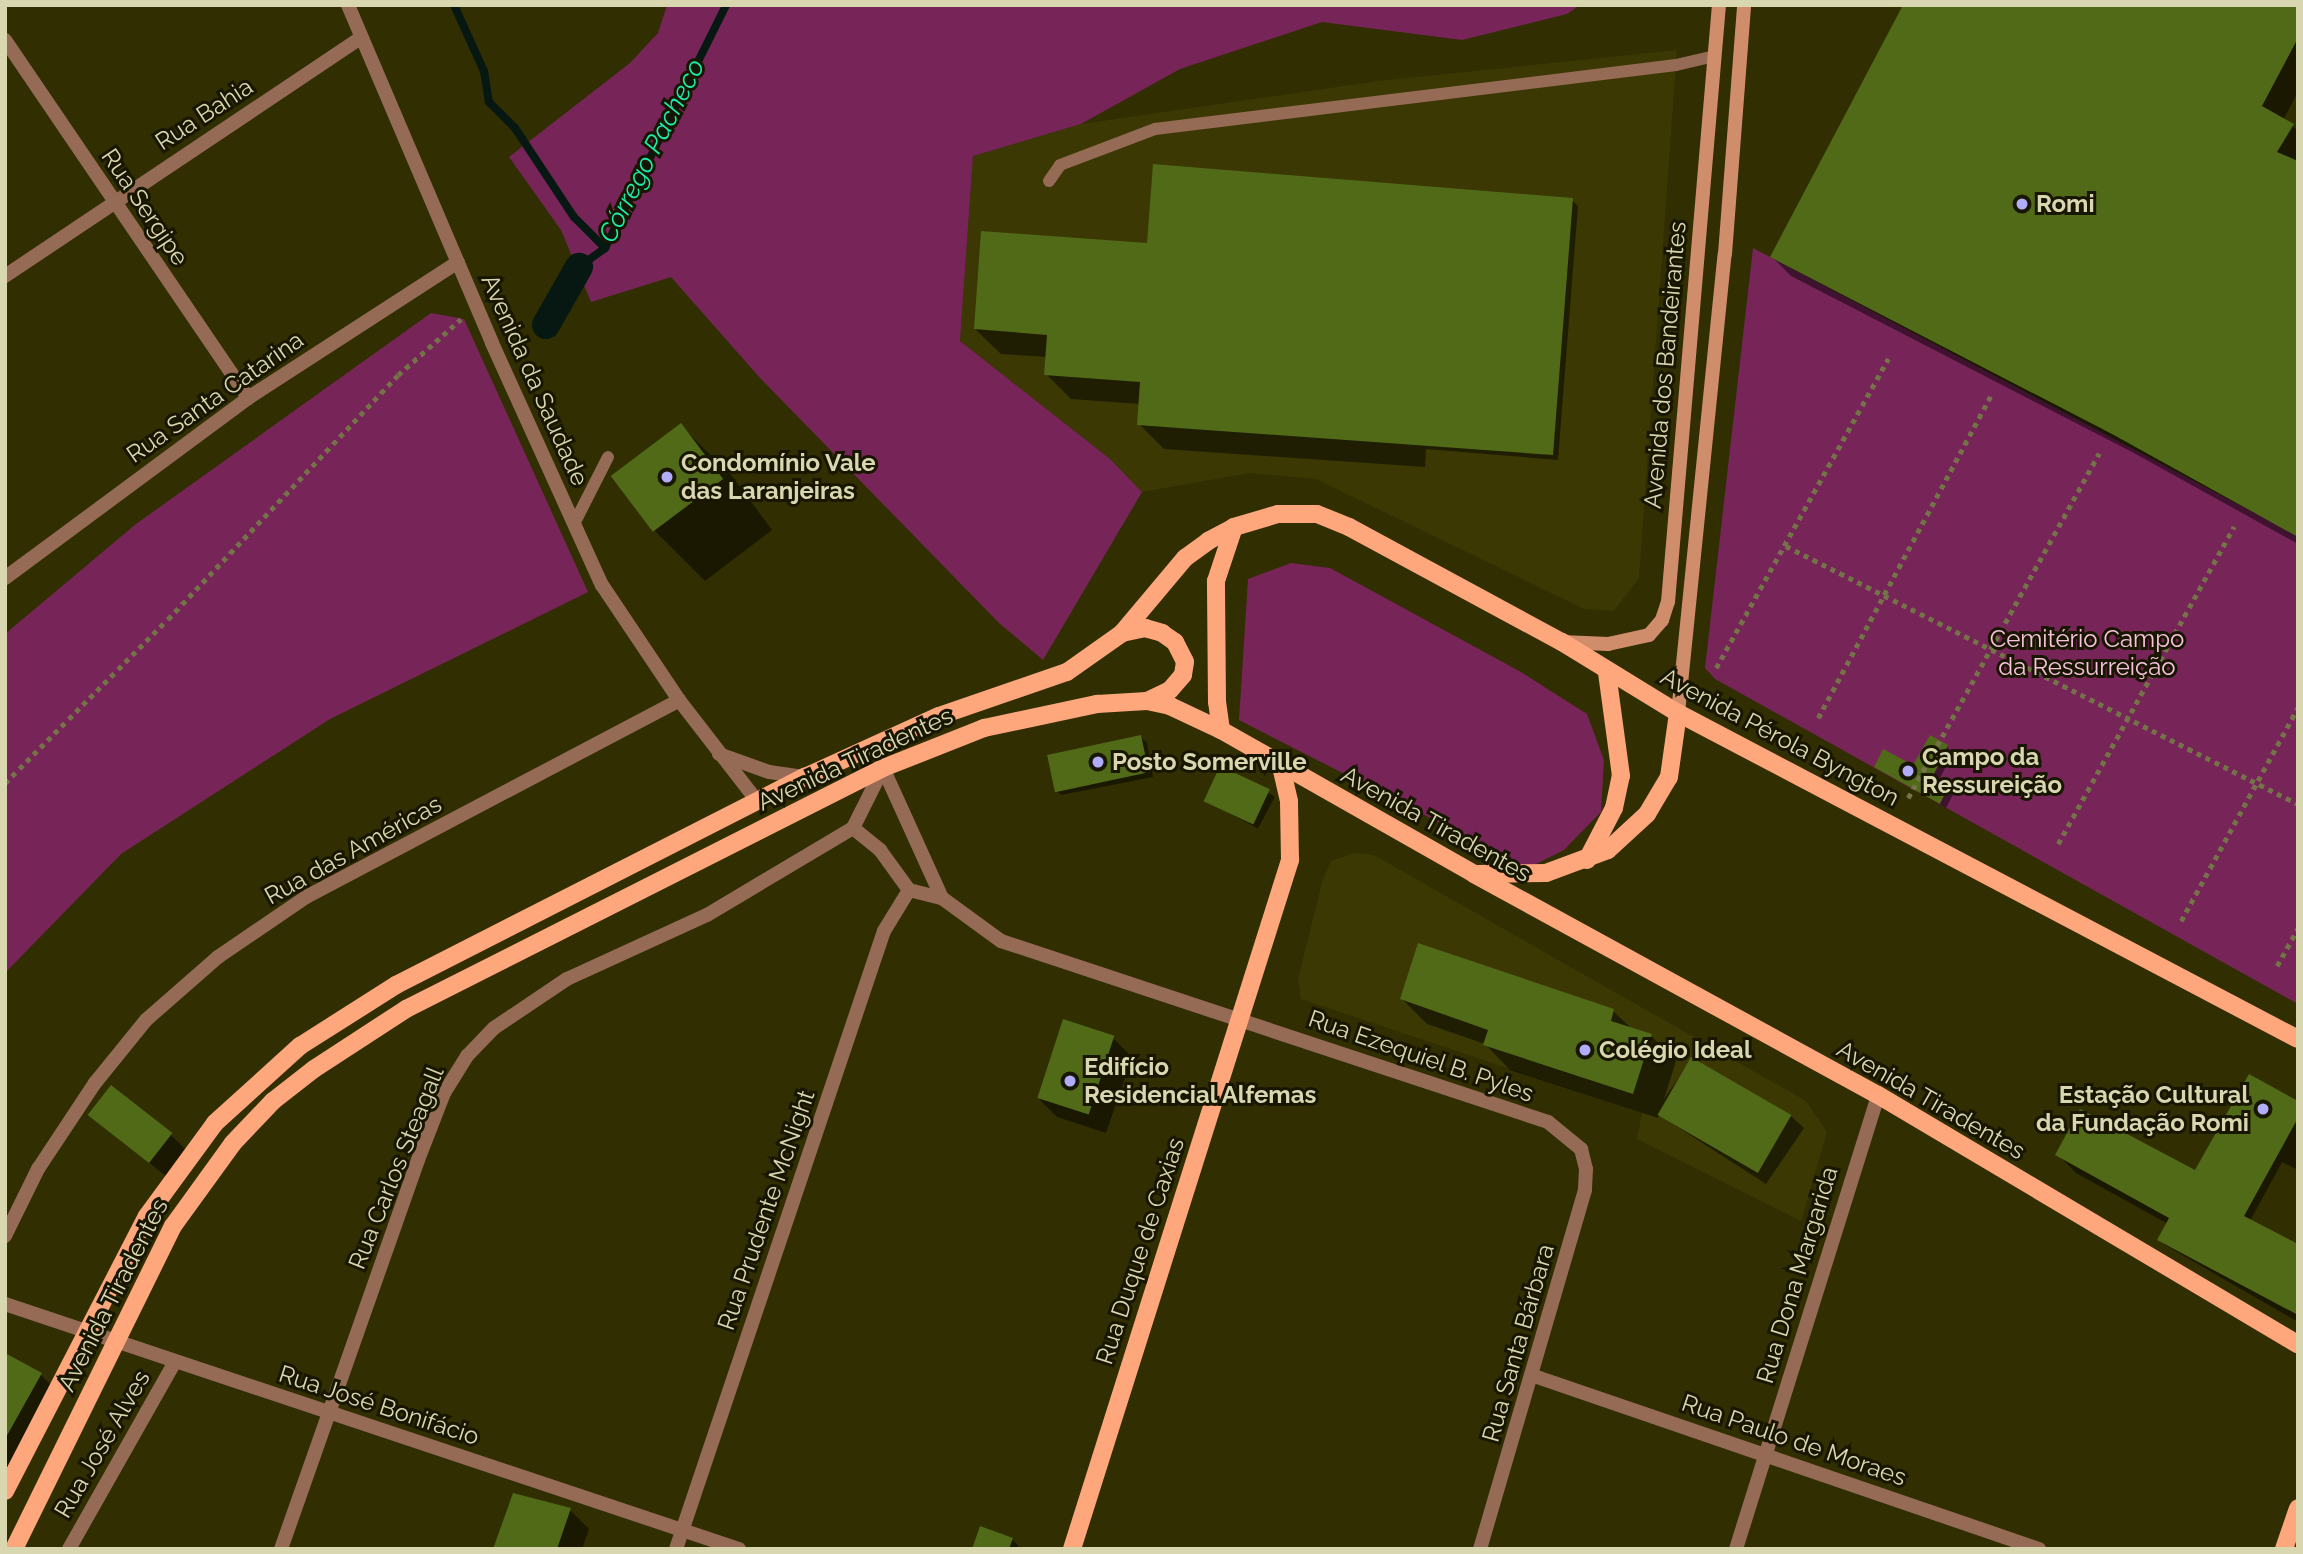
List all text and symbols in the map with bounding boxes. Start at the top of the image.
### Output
water label: Córrego Pacheco [592,54,712,248]
street label: Rua Bahia [150,72,258,156]
street label: Rua Sergipe [95,143,195,271]
place label: Romi [2036,190,2095,218]
marker: Romi [2014,196,2030,212]
street label: Avenida dos Bandeirantes [1638,220,1692,510]
street label: Avenida da Saudade [475,270,595,490]
street label: Rua Santa Catarina [121,325,309,469]
place label: Condomínio Vale das Laranjeiras [681,449,876,505]
marker: Condomínio Vale das Laranjeiras [659,469,675,485]
park label: Cemitério Campo da Ressurreição [1990,625,2184,681]
street label: Avenida Pérola Byngton [1656,662,1904,812]
street label: Avenida Tiradentes [752,701,958,817]
place label: Campo da Ressureição [1922,743,2062,799]
place label: Posto Somerville [1112,748,1307,776]
marker: Posto Somerville [1090,754,1106,770]
street label: Avenida Tiradentes [1336,760,1536,888]
marker: Campo da Ressureição [1900,763,1916,779]
street label: Rua das Américas [259,789,447,911]
street label: Rua Ezequiel B. Pyles [1304,1004,1538,1108]
street label: Avenida Tiradentes [1832,1034,2030,1166]
place label: Colégio Ideal [1599,1036,1751,1064]
marker: Colégio Ideal [1577,1042,1593,1058]
place label: Edifício Residencial Alfemas [1084,1053,1318,1109]
street label: Rua Carlos Steagall [342,1063,450,1273]
marker: Edifício Residencial Alfemas [1062,1073,1078,1089]
place label: Estação Cultural da Fundação Romi [2036,1081,2249,1137]
street label: Rua Prudente McNight [711,1086,821,1334]
marker: Estação Cultural da Fundação Romi [2255,1101,2271,1117]
street label: Rua Duque de Caxias [1090,1134,1190,1368]
street label: Rua Dona Margarida [1750,1163,1844,1387]
street label: Avenida Tiradentes [52,1194,174,1396]
street label: Rua Santa Bárbara [1476,1241,1560,1445]
street label: Rua José Bonifácio [275,1359,483,1451]
street label: Rua José Alves [48,1365,156,1523]
street label: Rua Paulo de Moraes [1678,1388,1910,1492]

